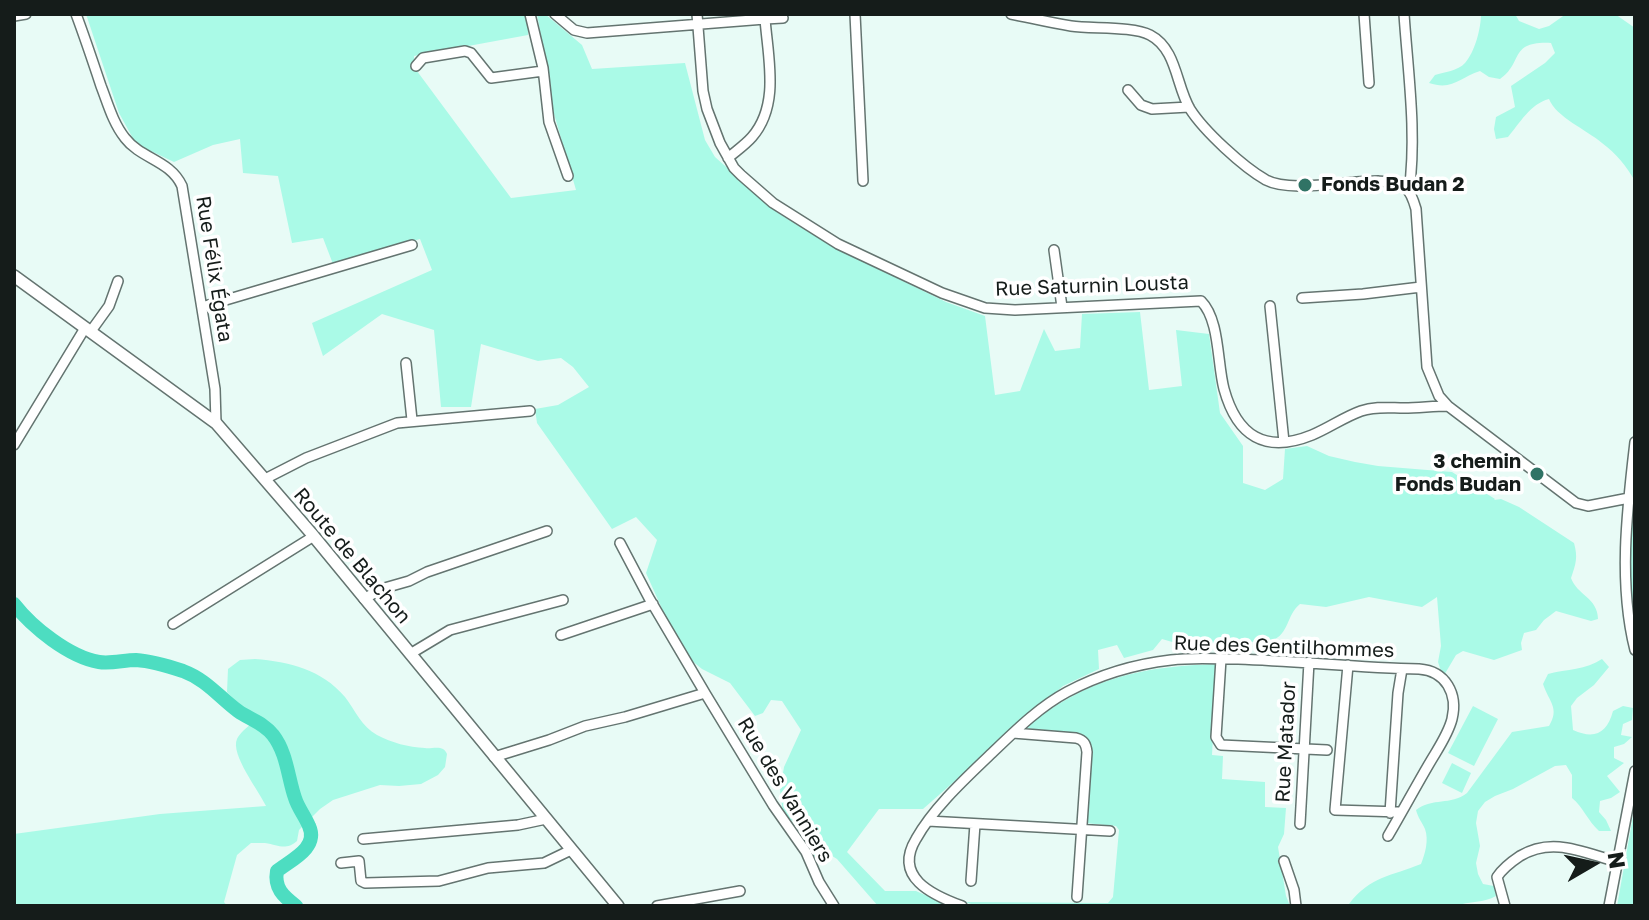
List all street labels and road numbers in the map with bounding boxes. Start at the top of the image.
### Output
street label: Rue Félix Égata [191,194,237,344]
street label: Rue Saturnin Lousta [995,271,1189,301]
street label: Route de Blachon [288,483,416,629]
street label: Rue des Gentilhommes [1173,631,1395,663]
street label: Rue Matador [1271,681,1301,803]
street label: Rue des Vanniers [732,713,838,867]

